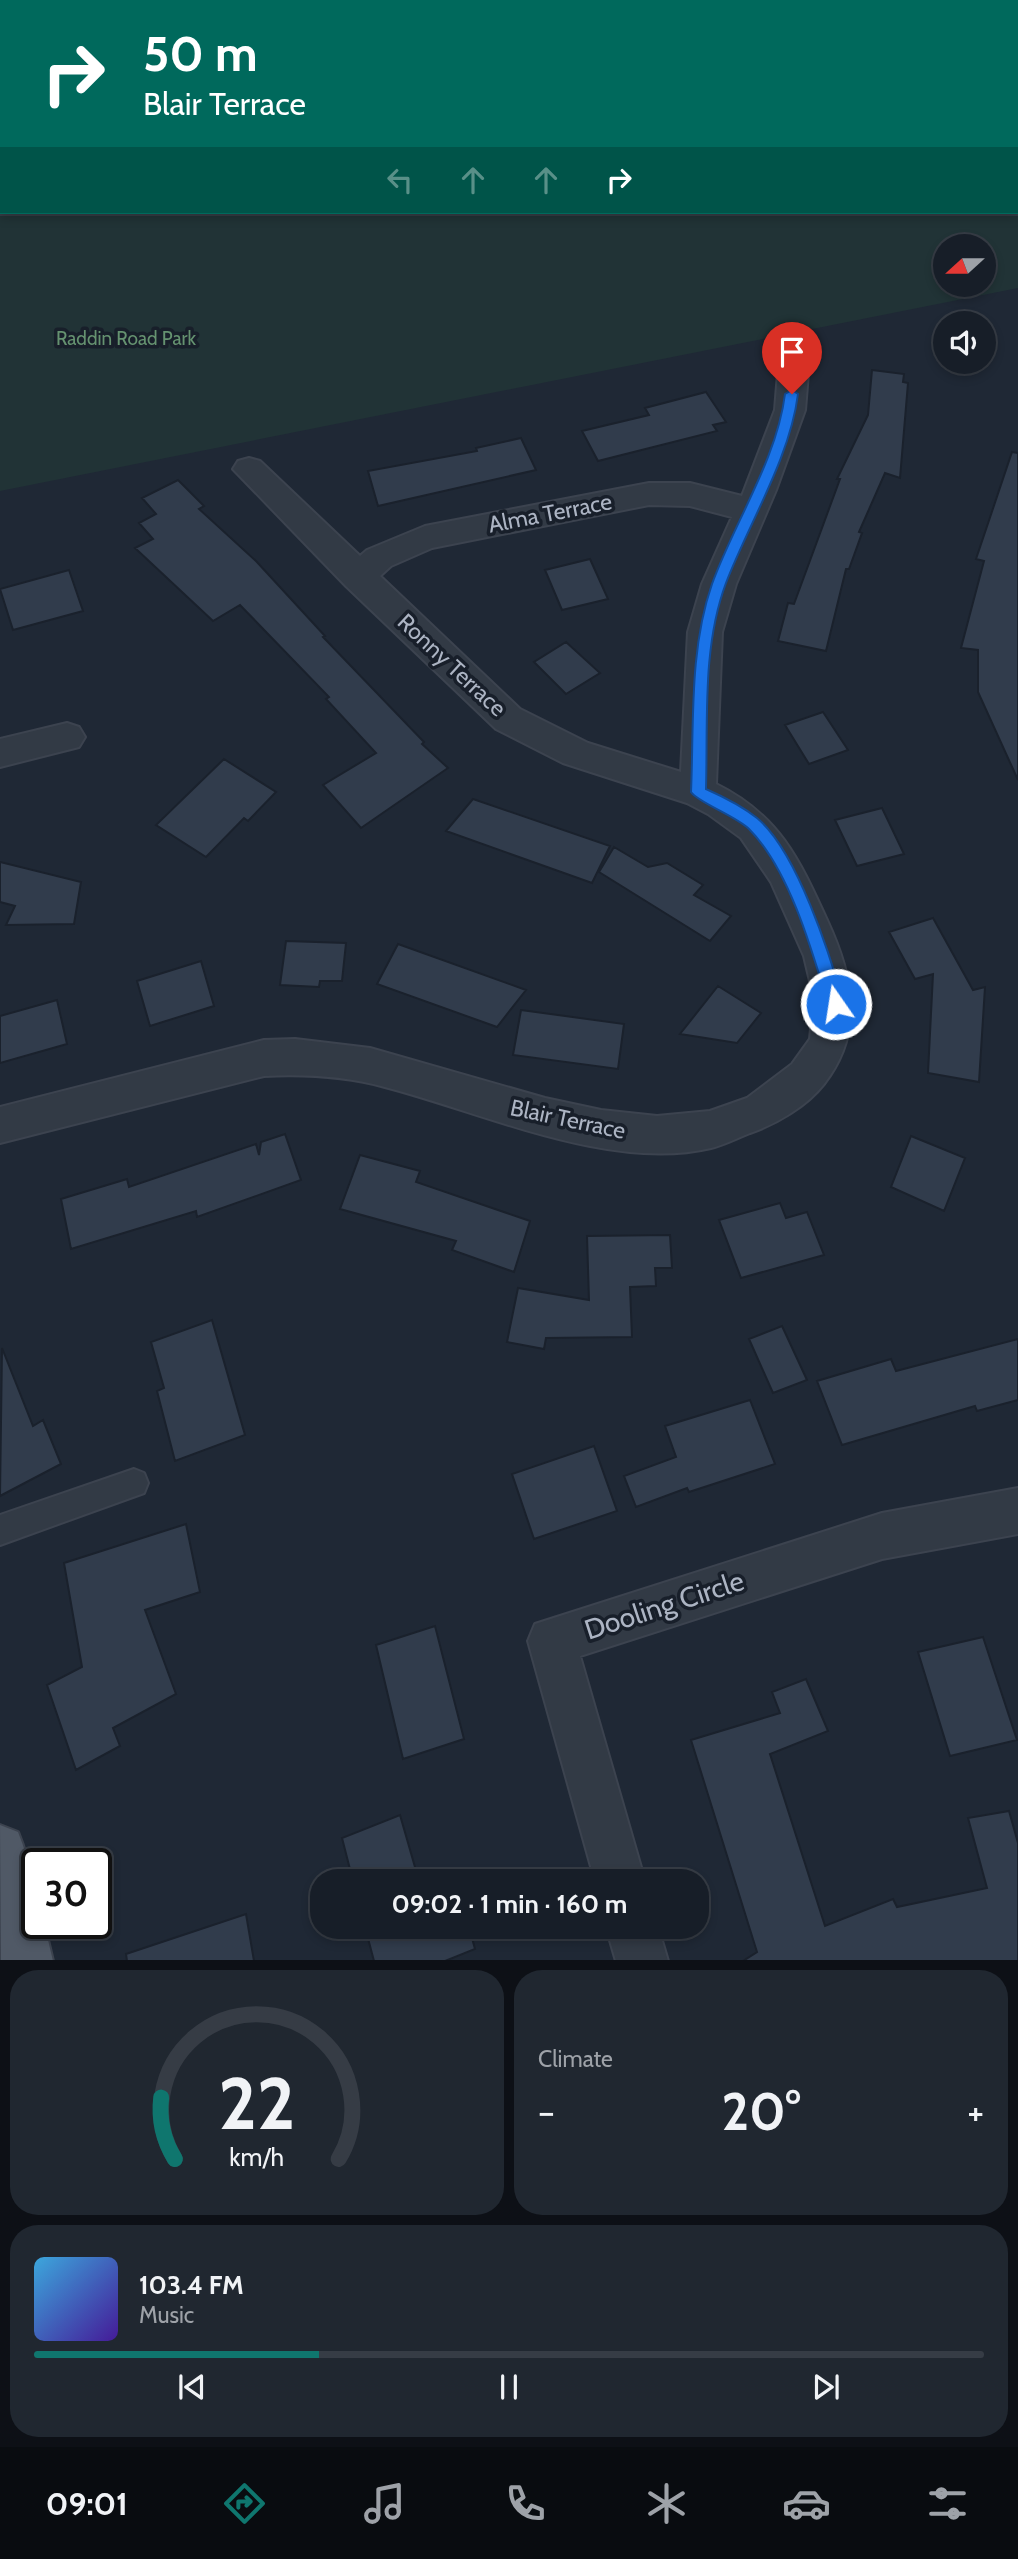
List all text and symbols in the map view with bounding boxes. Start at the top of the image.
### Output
text: 50 m [143,24,258,83]
icon: right [28,28,119,119]
text: Blair Terrace [143,84,306,123]
icon: left [381,161,419,199]
icon: ahead [454,161,492,199]
icon: ahead [527,161,565,199]
icon: right [600,161,638,199]
north arrow [933,234,996,298]
map controls [933,234,996,374]
button: sound [933,311,996,374]
pin [762,322,822,394]
park label: Raddin Road Park [56,327,197,350]
icon: arrive [773,333,811,371]
street label: Alma Terrace [486,487,614,539]
street label: Ronny Terrace [392,608,512,722]
position arrow [799,967,873,1041]
street label: Blair Terrace [508,1093,628,1145]
street label: Dooling Circle [580,1563,748,1647]
speed limit sign: 30 [21,1848,112,1939]
text: 09:02 · 1 min · 160 m [392,1888,627,1920]
text: Climate [538,2045,613,2073]
text: 22 [218,2059,296,2147]
text: 20° [721,2080,801,2143]
text: − [538,2088,555,2135]
text: + [967,2088,984,2135]
text: km/h [230,2141,284,2171]
text: 103.4 FM [139,2269,244,2301]
text: Music [139,2301,194,2329]
icon: previous [173,2368,211,2406]
icon: pause [490,2368,528,2406]
icon: next [807,2368,845,2406]
icon: directions [220,2479,269,2528]
icon: music [360,2479,409,2528]
icon: phone [501,2479,550,2528]
icon: climate [642,2479,691,2528]
icon: car [782,2479,831,2528]
icon: filters [923,2479,972,2528]
text: 09:01 [46,2484,128,2523]

